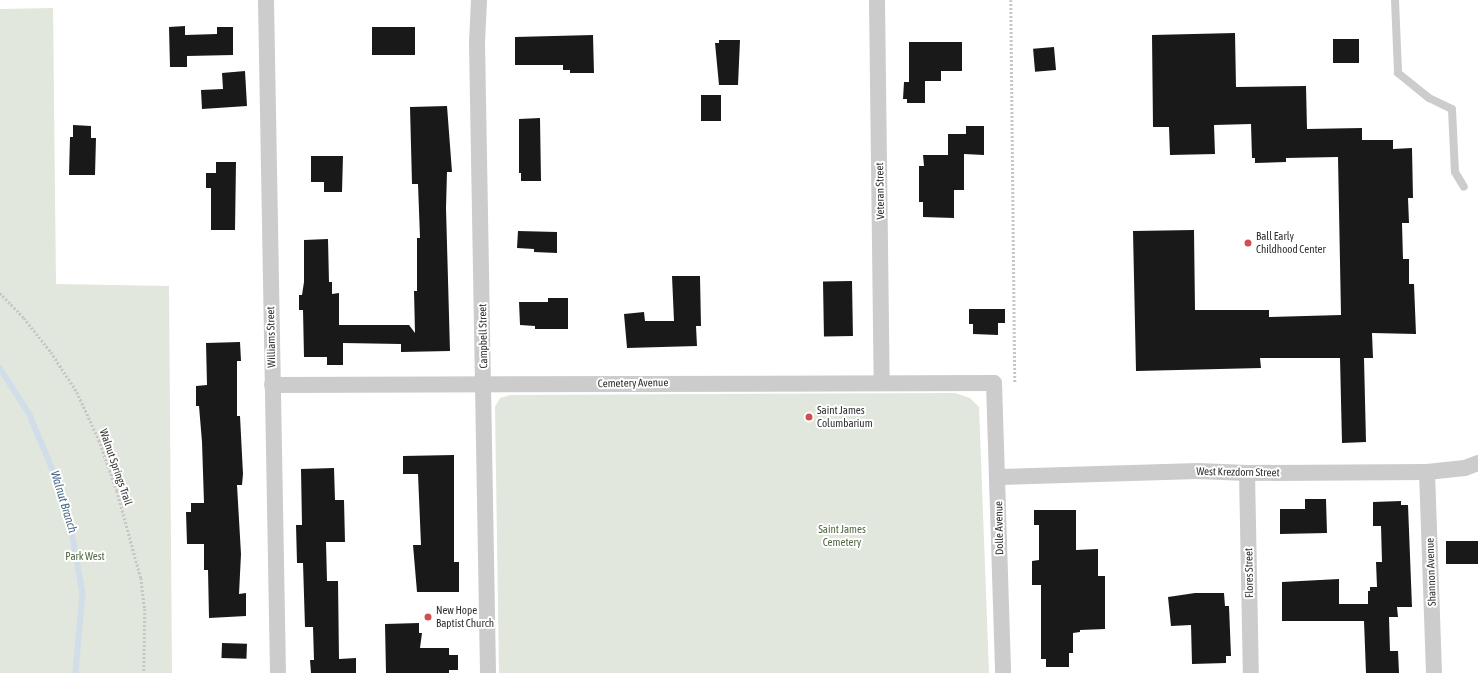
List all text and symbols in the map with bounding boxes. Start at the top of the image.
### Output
street label: Veteran Street [873,162,887,220]
place label: Ball Early Childhood Center [1256,230,1326,256]
marker: Ball Early Childhood Center [1243,238,1253,248]
street label: Campbell Street [476,303,490,369]
street label: Williams Street [264,306,278,368]
street label: Cemetery Avenue [598,376,668,390]
place label: Saint James Columbarium [817,404,873,430]
marker: Saint James Columbarium [804,412,814,422]
street label: Walnut Springs Trail [97,427,135,507]
street label: West Krezdorn Street [1196,465,1280,479]
water label: Walnut Branch [47,469,79,535]
street label: Dolle Avenue [992,501,1006,555]
park label: Saint James Cemetery [818,523,866,549]
street label: Shannon Avenue [1423,538,1439,606]
street label: Flores Street [1242,548,1256,598]
park label: Park West [65,549,105,563]
place label: New Hope Baptist Church [436,604,494,630]
marker: New Hope Baptist Church [423,612,433,622]

